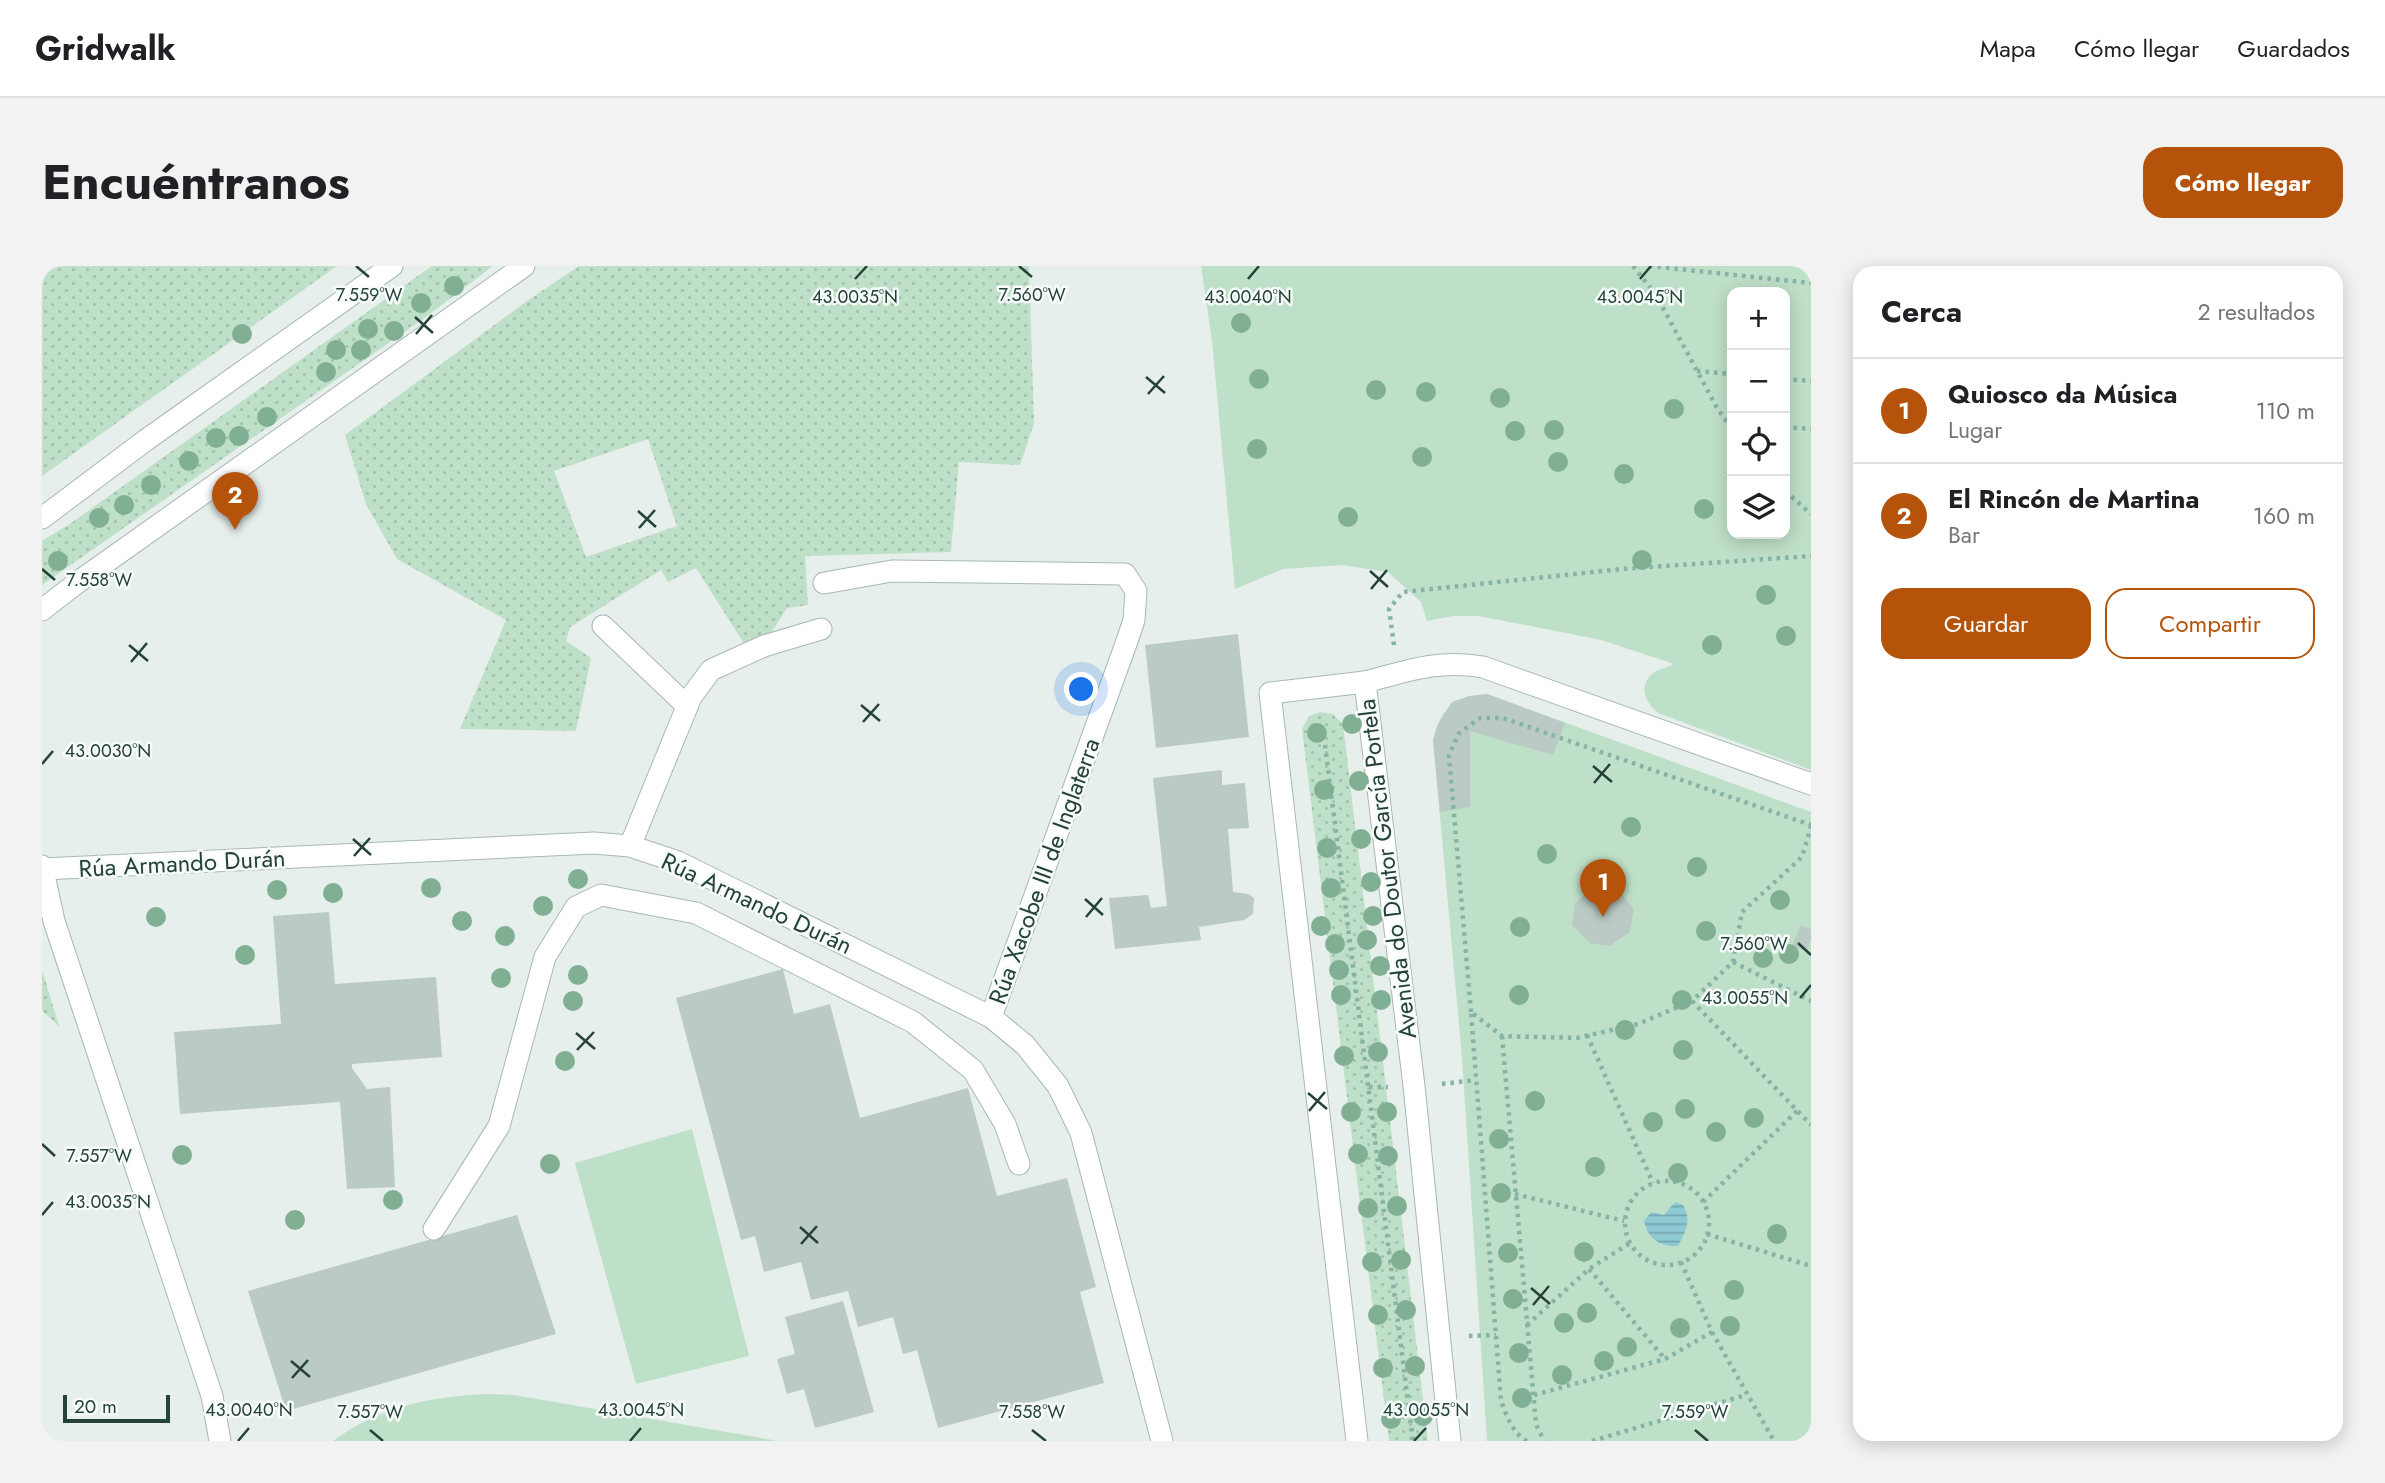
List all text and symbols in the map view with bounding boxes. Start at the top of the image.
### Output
text: Gridwalk [35,25,176,72]
text: Mapa [1980,31,2036,66]
text: Cómo llegar [2074,31,2199,66]
text: Guardados [2237,31,2350,66]
text: Encuéntranos [42,147,350,217]
button: Cómo llegar [2143,147,2343,218]
text: 7.559°W [336,282,402,308]
text: 7.560°W [998,282,1066,308]
text: 43.0035°N [812,284,898,310]
text: 43.0040°N [1204,284,1292,310]
text: 43.0045°N [1597,284,1683,310]
map controls [1727,287,1790,539]
button: + [1727,287,1790,350]
text: Cerca [1881,290,1962,333]
text: 2 resultados [2197,295,2315,329]
button: − [1727,350,1790,413]
text: Quiosco da Música [1948,375,2178,413]
text: 1 [1898,394,1910,428]
text: 110 m [2256,394,2315,428]
button: locate [1727,413,1790,476]
text: Lugar [1948,413,2002,447]
pin: 2 [212,472,258,530]
button: layers [1727,476,1790,539]
text: El Rincón de Martina [1948,480,2199,518]
text: 2 [1896,499,1912,533]
text: 160 m [2253,499,2315,533]
text: Bar [1948,518,1980,552]
text: 7.558°W [66,567,132,593]
button: Guardar [1881,588,2091,659]
button: Compartir [2105,588,2315,659]
your location [1064,672,1098,706]
street label: Avenida do Doutor García Portela [1349,697,1425,1041]
street label: Rúa Xacobe III de Inglaterra [980,733,1108,1009]
text: 43.0030°N [65,738,151,764]
street label: Rúa Armando Durán [78,840,286,886]
street label: Rúa Armando Durán [656,843,858,963]
pin: 1 [1580,859,1626,917]
text: 7.560°W [1720,931,1788,957]
text: 43.0055°N [1702,985,1788,1011]
text: 7.557°W [66,1143,132,1169]
text: 43.0035°N [65,1189,151,1215]
scale bar [63,1392,170,1424]
text: 20 m [74,1393,117,1420]
text: 43.0040°N [205,1397,293,1423]
text: 43.0045°N [598,1397,684,1423]
text: 43.0055°N [1383,1397,1469,1423]
text: 7.557°W [337,1399,403,1425]
text: 7.558°W [999,1399,1065,1425]
text: 7.559°W [1662,1399,1728,1425]

